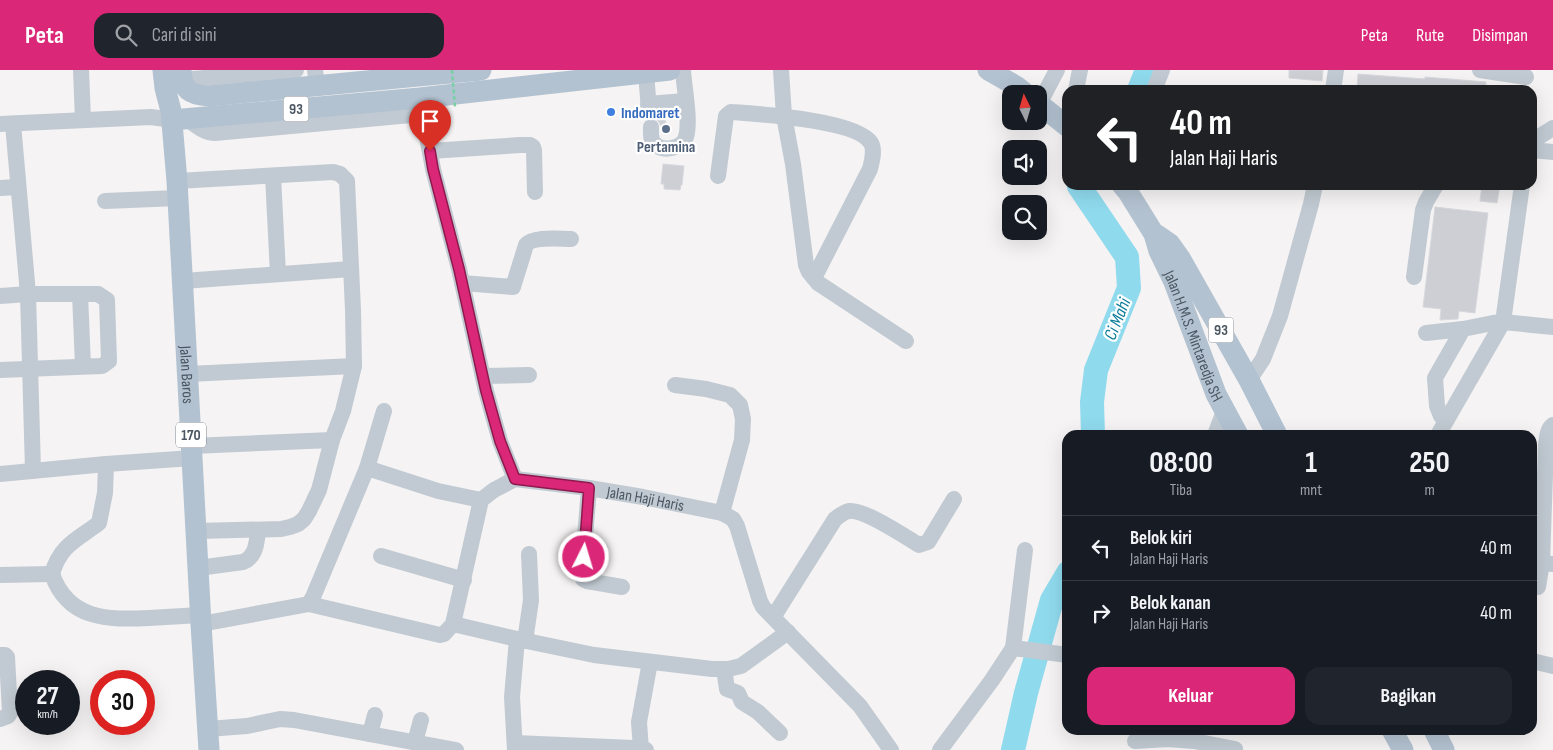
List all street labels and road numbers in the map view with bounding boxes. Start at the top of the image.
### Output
road number: 93 [284,96,308,122]
street label: Jalan H.M.S. Mintaredja SH [1158,267,1226,405]
road number: 93 [1208,318,1234,342]
street label: Jalan Baros [175,344,197,404]
road number: 170 [176,422,206,448]
street label: Jalan Haji Haris [604,483,686,516]

